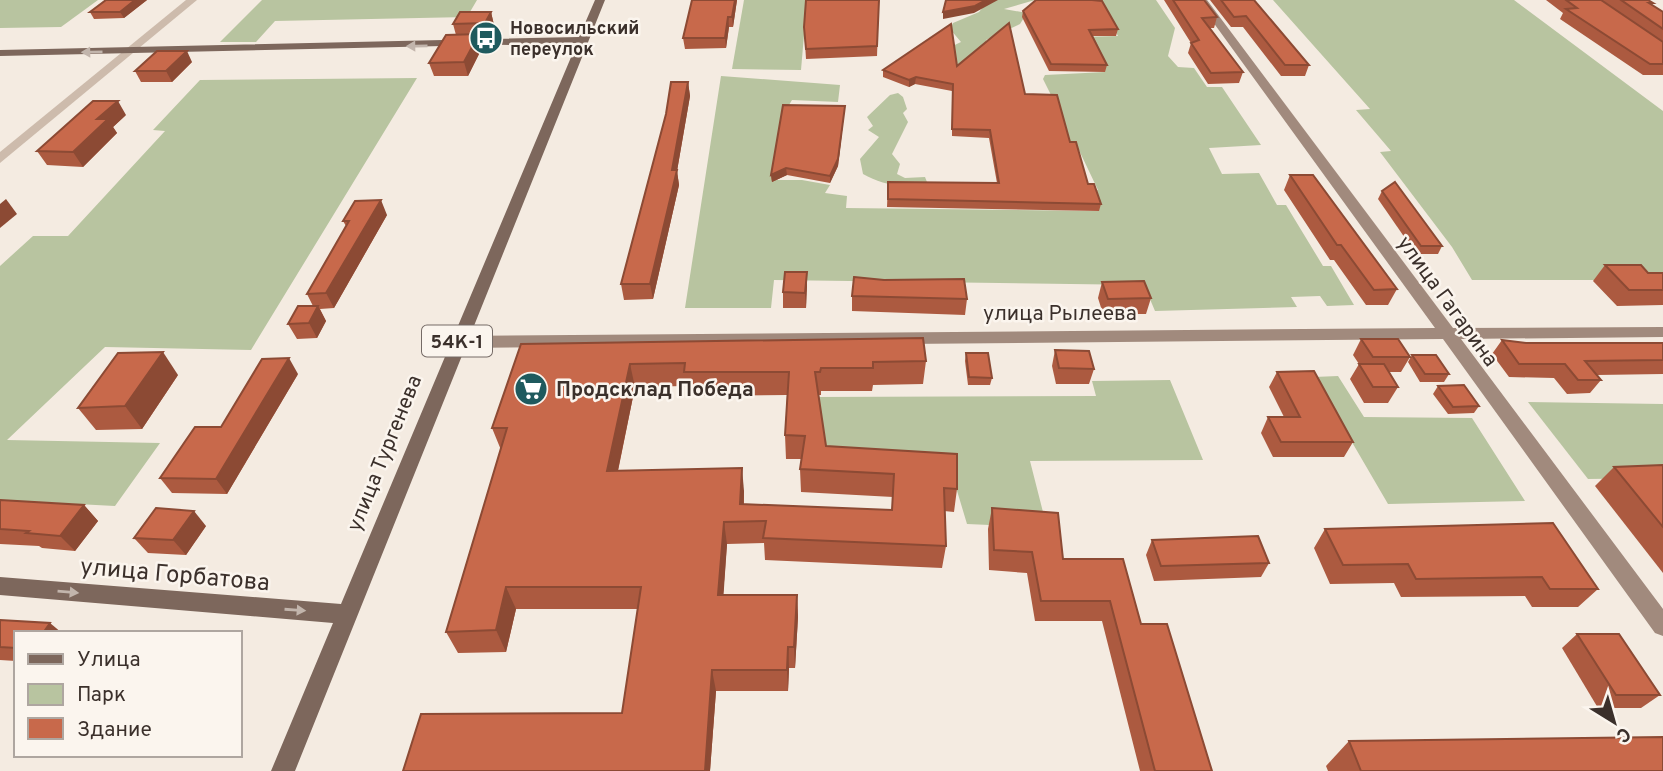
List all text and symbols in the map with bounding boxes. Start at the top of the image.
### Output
place label: Новосильский переулок [510,18,639,62]
bus stop icon: Новосильский переулок [467,19,505,57]
one-way arrow [406,40,428,51]
one-way arrow [80,47,102,58]
street label: улица Гагарина [1390,231,1503,373]
street label: улица Рылеева [983,301,1137,328]
road number: 54К-1 [422,326,492,356]
supermarket icon: Продсклад Победа [512,370,550,408]
street label: улица Тургенева [342,371,429,536]
place label: Продсклад Победа [556,377,754,404]
street label: улица Горбатова [79,553,271,599]
one-way arrow [57,587,79,598]
one-way arrow [284,605,306,616]
legend [14,631,242,757]
text: Улица [77,647,141,674]
text: Парк [77,682,126,709]
north arrow [1579,687,1649,757]
text: Здание [77,717,152,744]
text: С [1611,721,1635,747]

